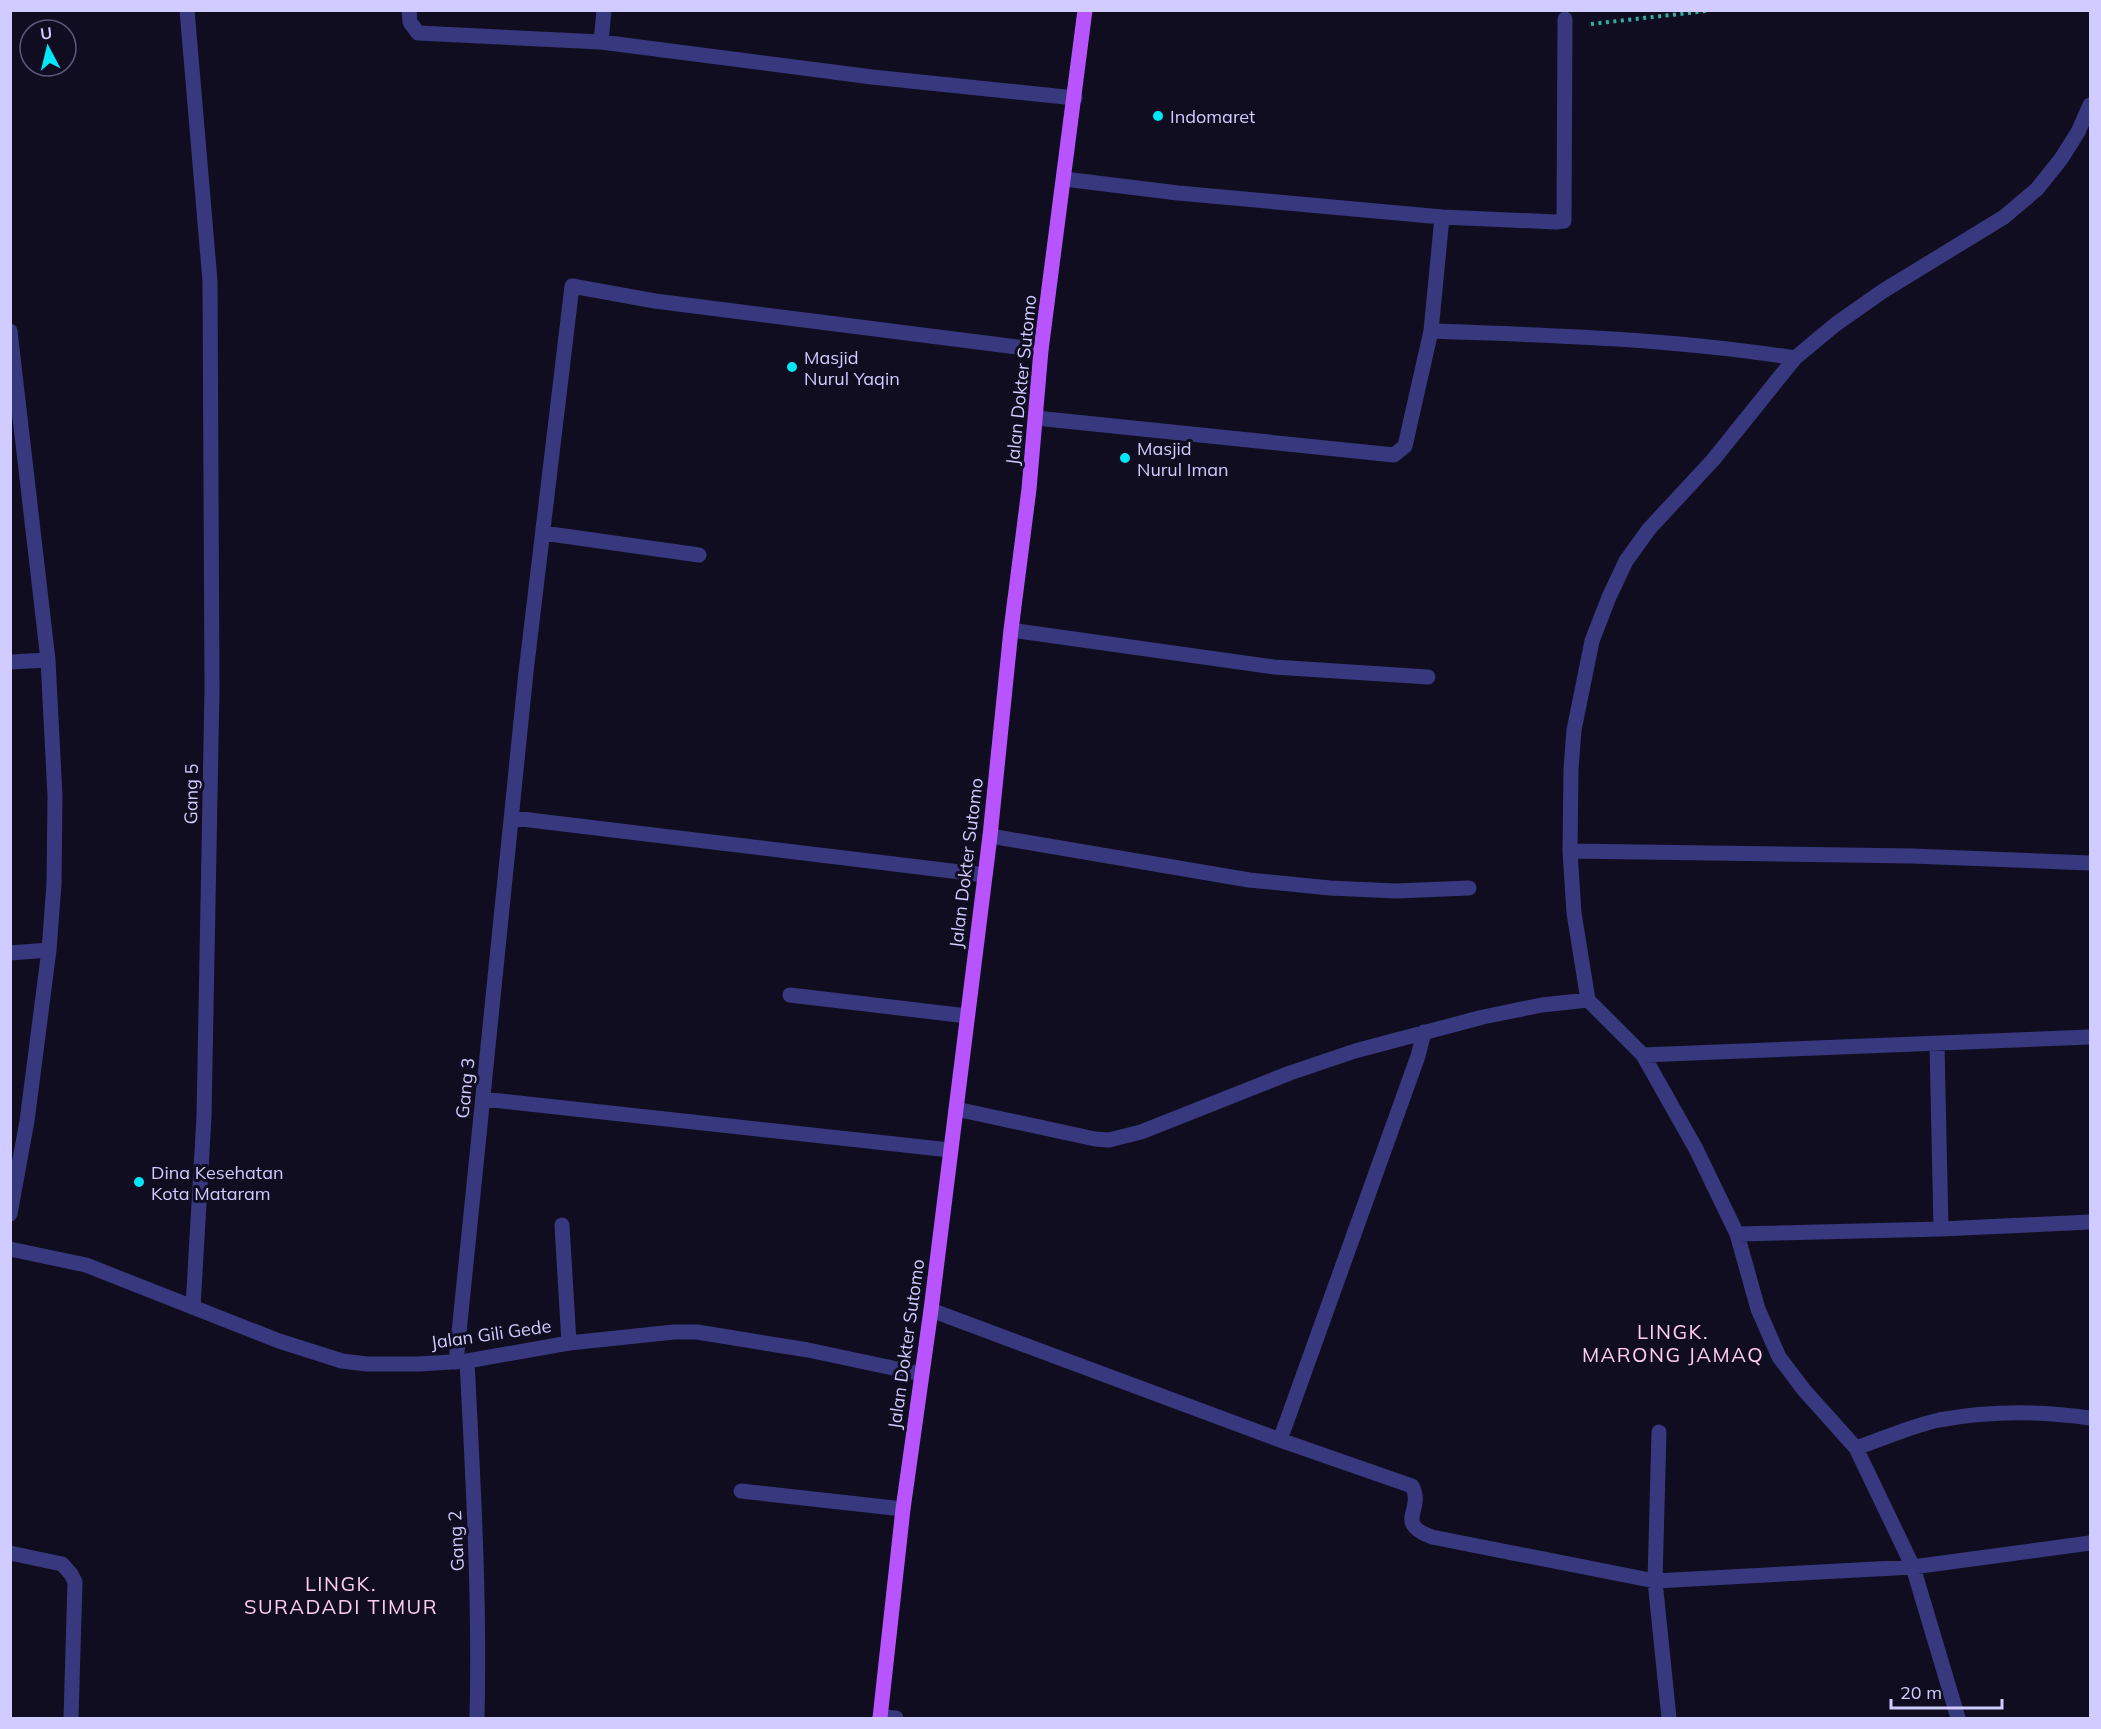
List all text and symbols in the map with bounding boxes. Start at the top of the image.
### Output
north arrow [18,18,78,78]
text: U [39,22,53,44]
place label: Indomaret [1170,105,1255,128]
marker: Indomaret [1151,109,1165,123]
street label: Jalan Dokter Sutomo [1001,294,1041,466]
place label: Masjid Nurul Yaqin [804,346,900,390]
marker: Masjid Nurul Yaqin [785,360,799,374]
place label: Masjid Nurul Iman [1137,437,1229,481]
marker: Masjid Nurul Iman [1118,451,1132,465]
street label: Gang 5 [179,763,203,825]
street label: Jalan Dokter Sutomo [944,777,988,949]
street label: Gang 3 [450,1057,480,1119]
place label: Dina Kesehatan Kota Mataram [151,1161,284,1205]
marker: Dina Kesehatan Kota Mataram [132,1175,146,1189]
street label: Jalan Dokter Sutomo [883,1258,929,1430]
street label: Jalan Gili Gede [429,1314,553,1354]
district label: LINGK. MARONG JAMAQ [1582,1319,1764,1367]
street label: Gang 2 [443,1510,469,1572]
district label: LINGK. SURADADI TIMUR [244,1571,438,1619]
scale bar [1891,1672,2002,1710]
text: 20 m [1900,1681,1942,1704]

